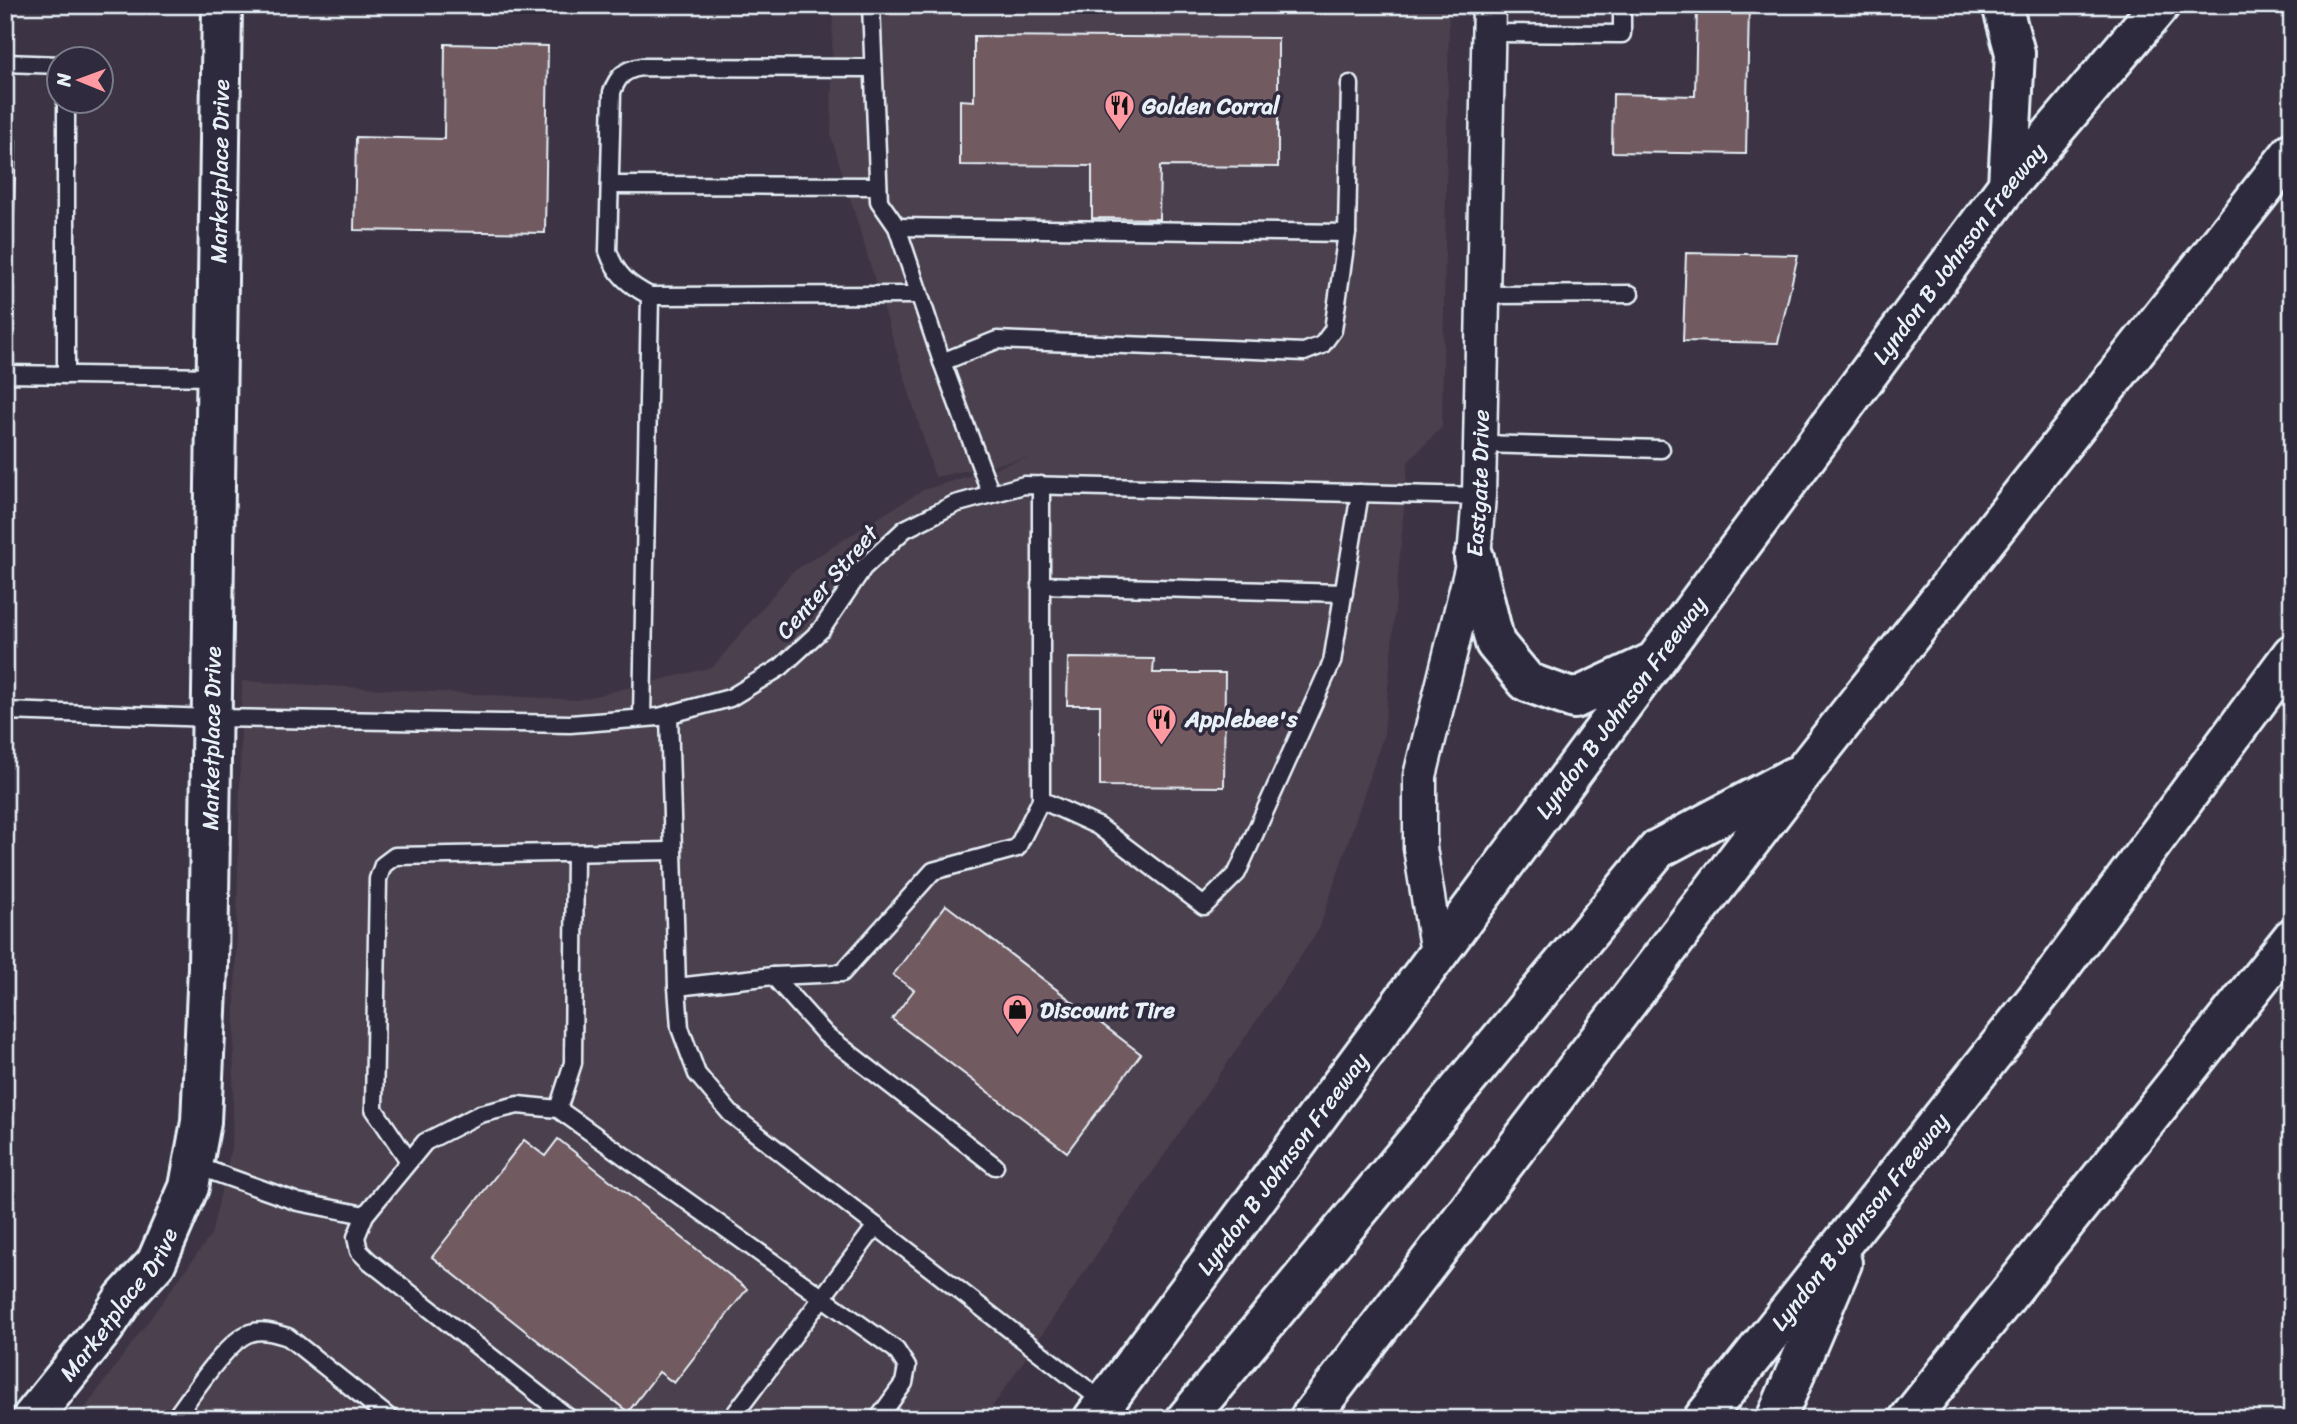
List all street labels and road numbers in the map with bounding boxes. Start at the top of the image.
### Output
street label: Marketplace Drive [198,79,242,264]
street label: Lyndon B Johnson Freeway [1861,133,2057,374]
street label: Eastgate Drive [1454,409,1502,558]
street label: Center Street [765,514,891,649]
street label: Lyndon B Johnson Freeway [1524,587,1718,828]
street label: Marketplace Drive [190,646,234,831]
street label: Lyndon B Johnson Freeway [1186,1043,1380,1285]
street label: Lyndon B Johnson Freeway [1760,1103,1960,1340]
street label: Marketplace Drive [49,1221,190,1391]

